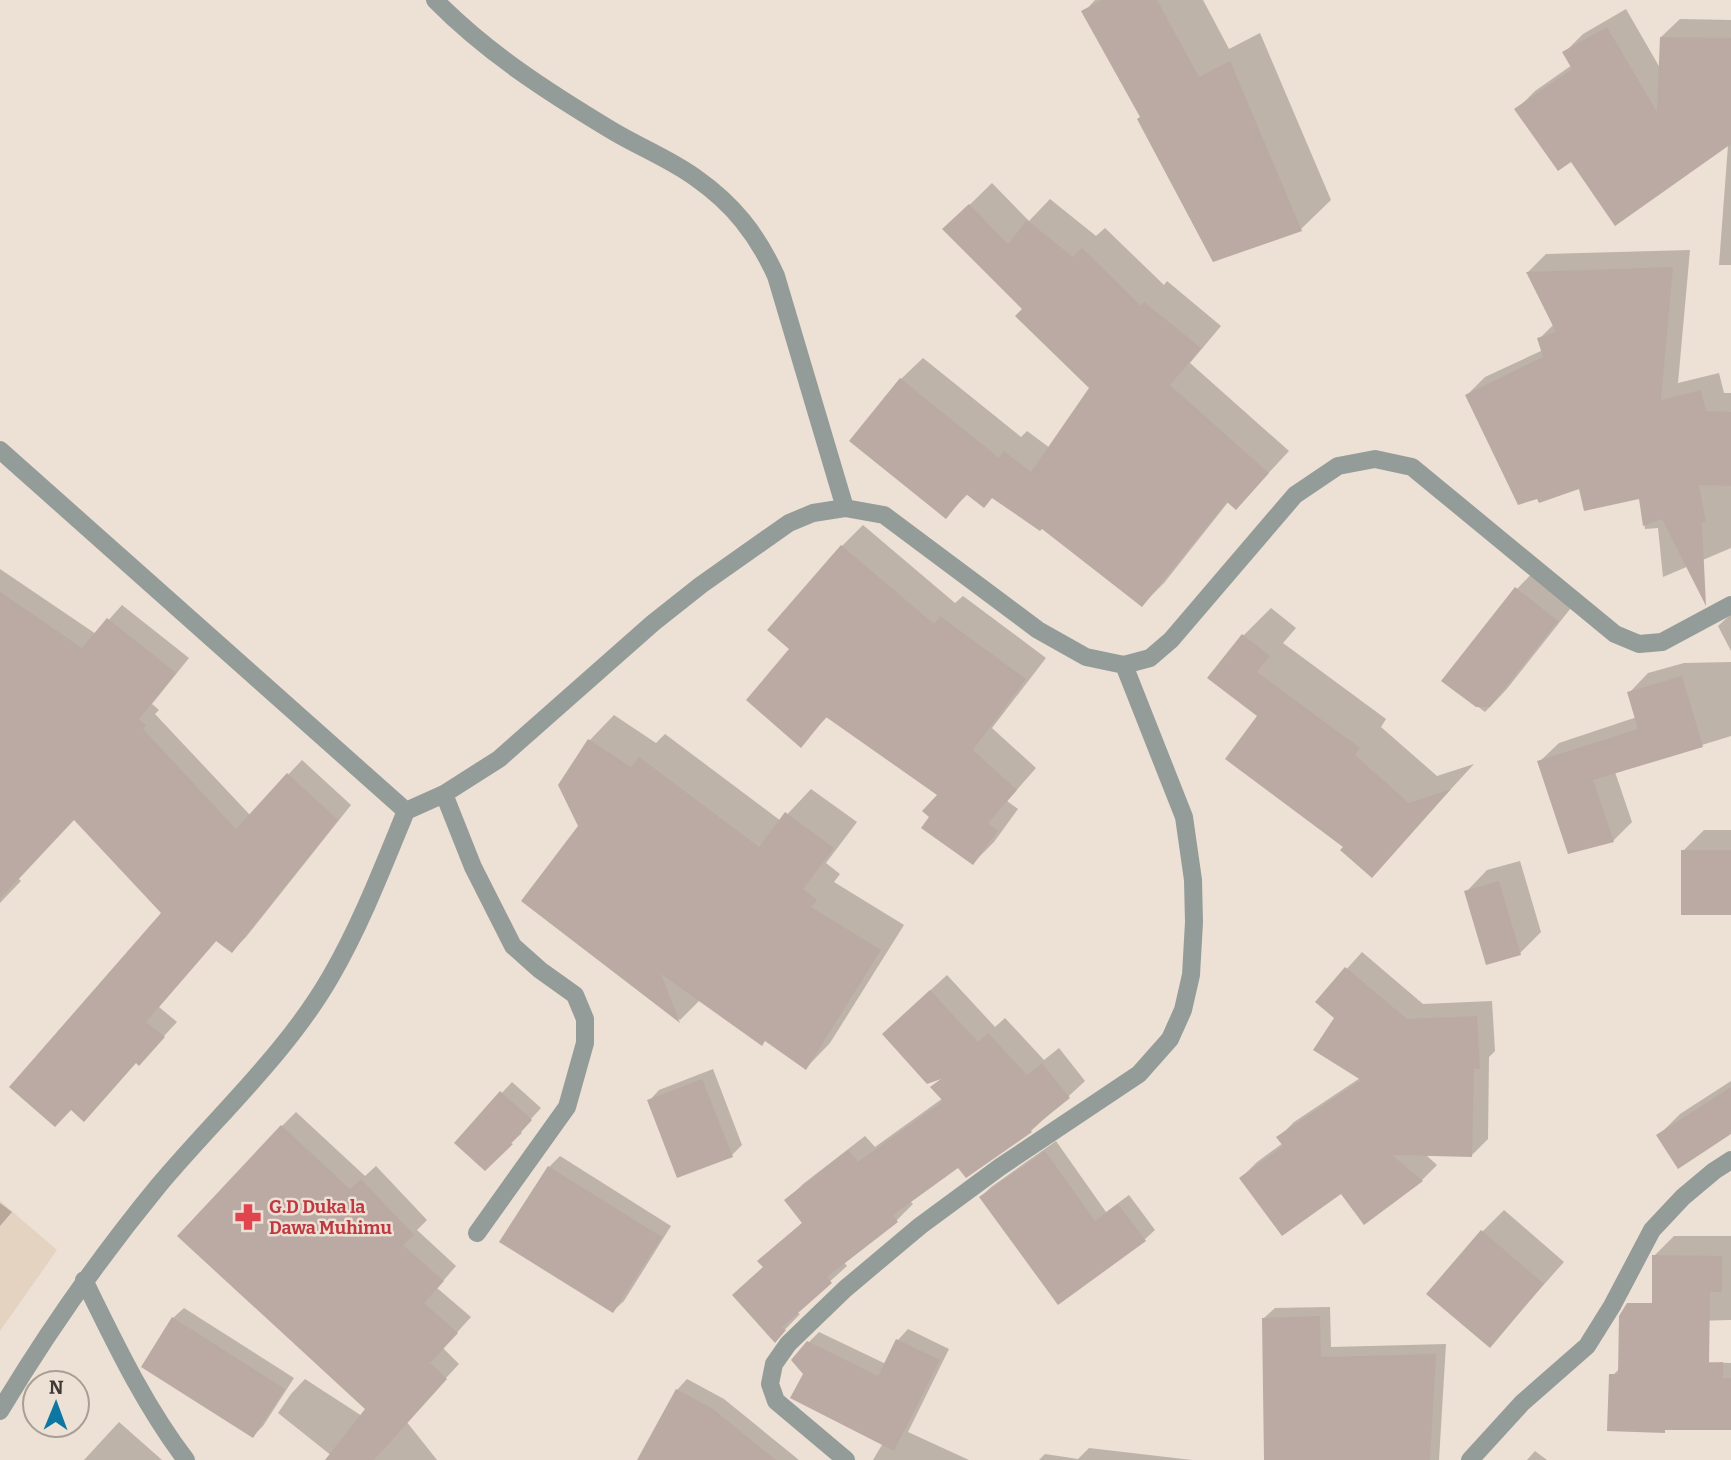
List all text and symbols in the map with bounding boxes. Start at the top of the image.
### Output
place label: G.D Duka la Dawa Muhimu [269,1196,392,1239]
pharmacy icon: G.D Duka la Dawa Muhimu [233,1202,263,1232]
north arrow [21,1369,91,1439]
text: N [49,1376,64,1399]

